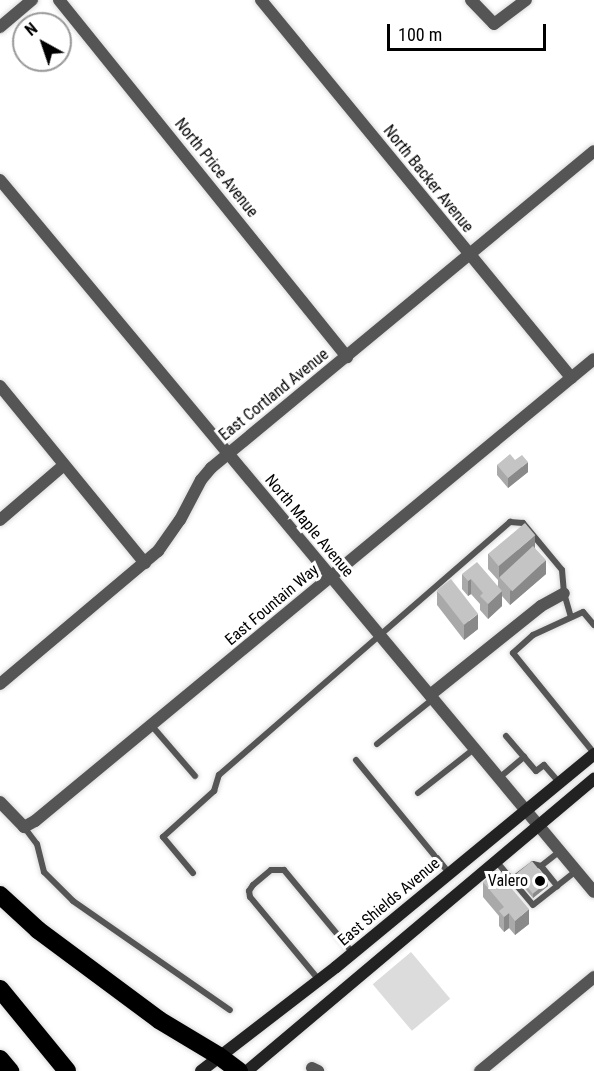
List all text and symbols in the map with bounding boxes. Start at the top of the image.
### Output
north arrow [12,12,72,72]
scale bar [390,12,549,50]
text: N [22,19,41,40]
text: 100 m [398,24,442,45]
street label: North Price Avenue [170,115,262,221]
street label: North Backer Avenue [379,122,477,236]
street label: East Cortland Avenue [215,345,333,445]
street label: North Maple Avenue [261,471,357,581]
street label: East Fountain Way [221,560,323,650]
street label: East Shields Avenue [334,854,444,950]
place label: Valero [488,871,528,891]
marker: Valero [533,874,547,888]

